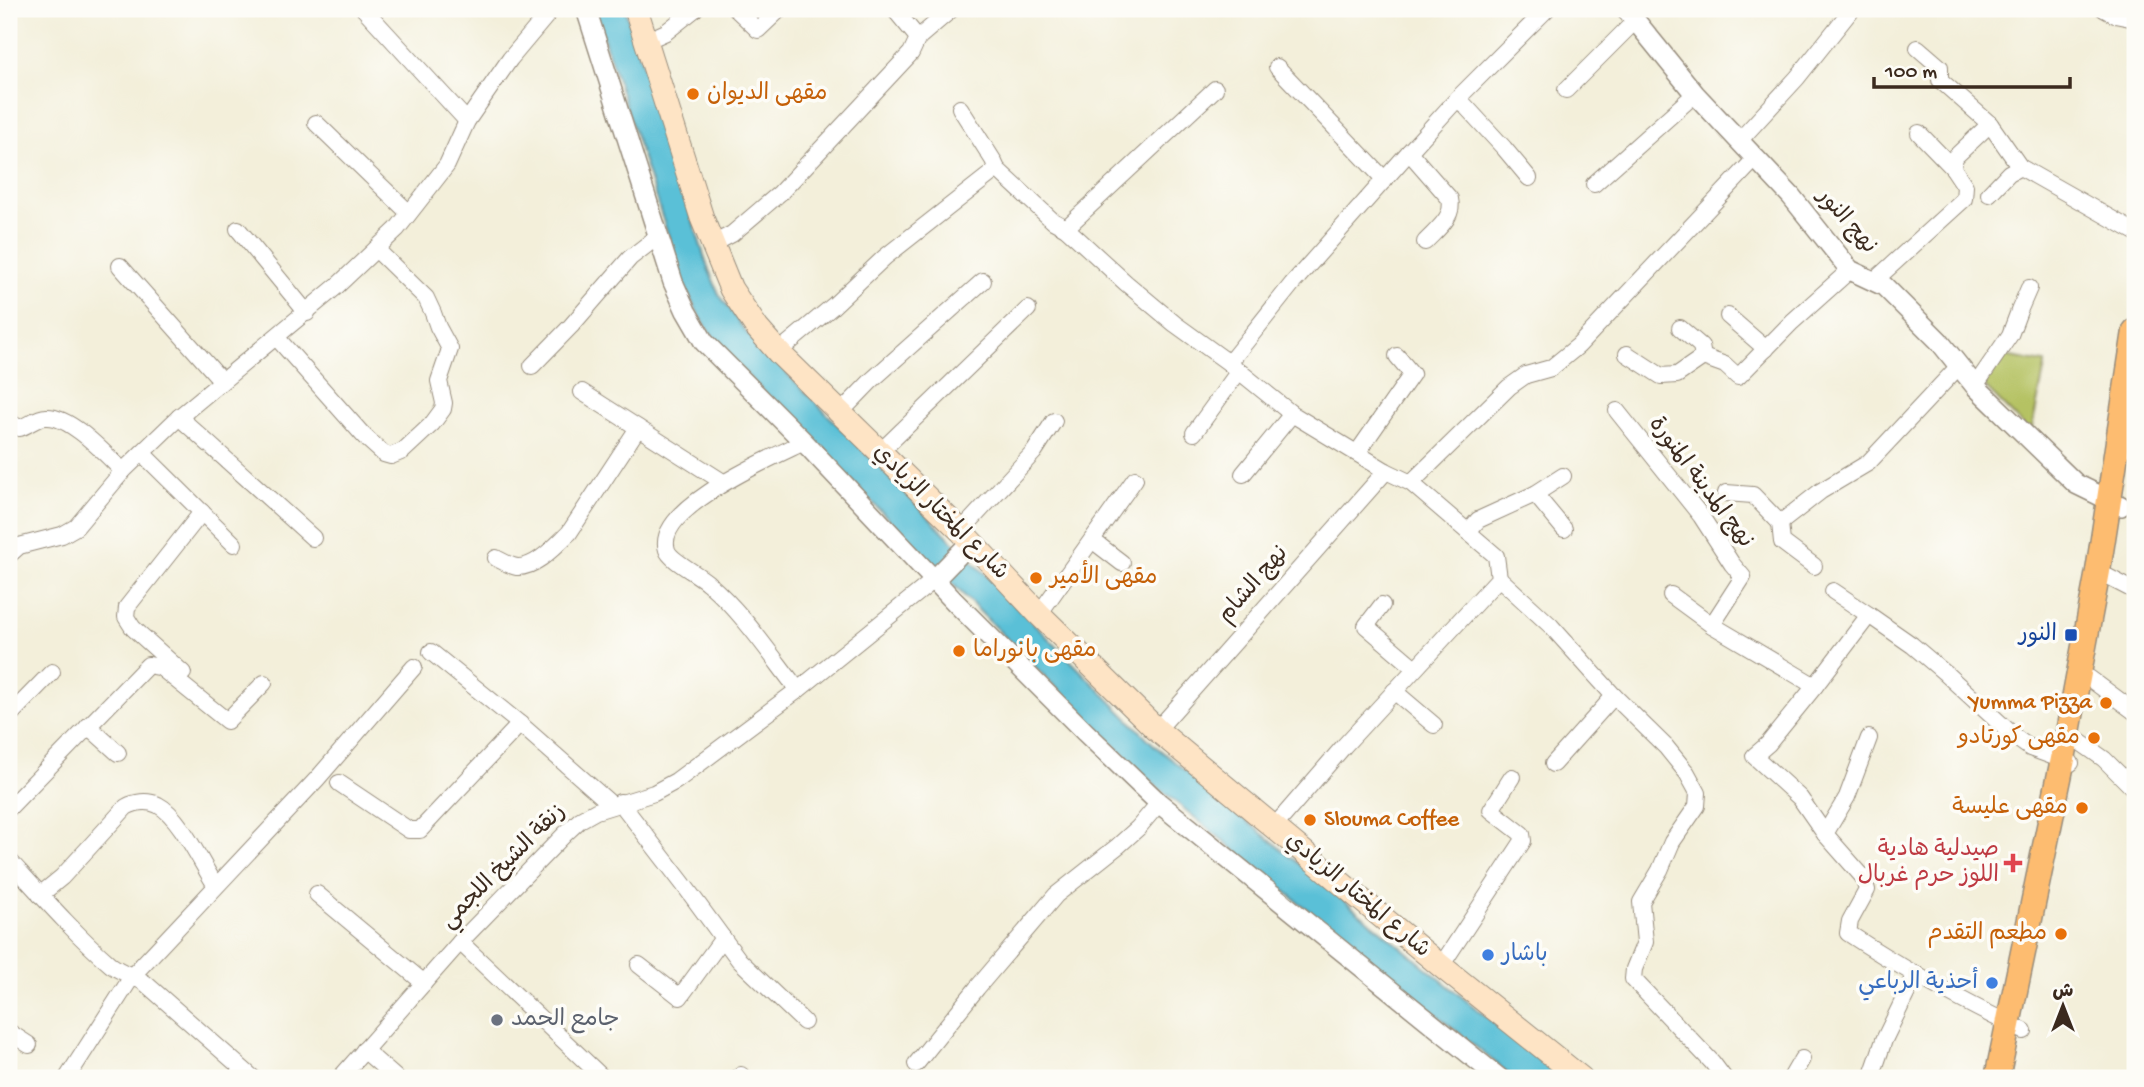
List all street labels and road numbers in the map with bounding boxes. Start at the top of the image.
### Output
street label: نهج النور [1809,182,1882,260]
street label: نهج المدينة المنورة [1642,412,1758,554]
street label: شارع المختار الزيادي [867,440,1013,586]
street label: نهج الشام [1213,541,1296,630]
street label: زنقة الشيخ اللجمي [436,799,575,938]
street label: شارع المختار الزيادي [1279,828,1435,964]

